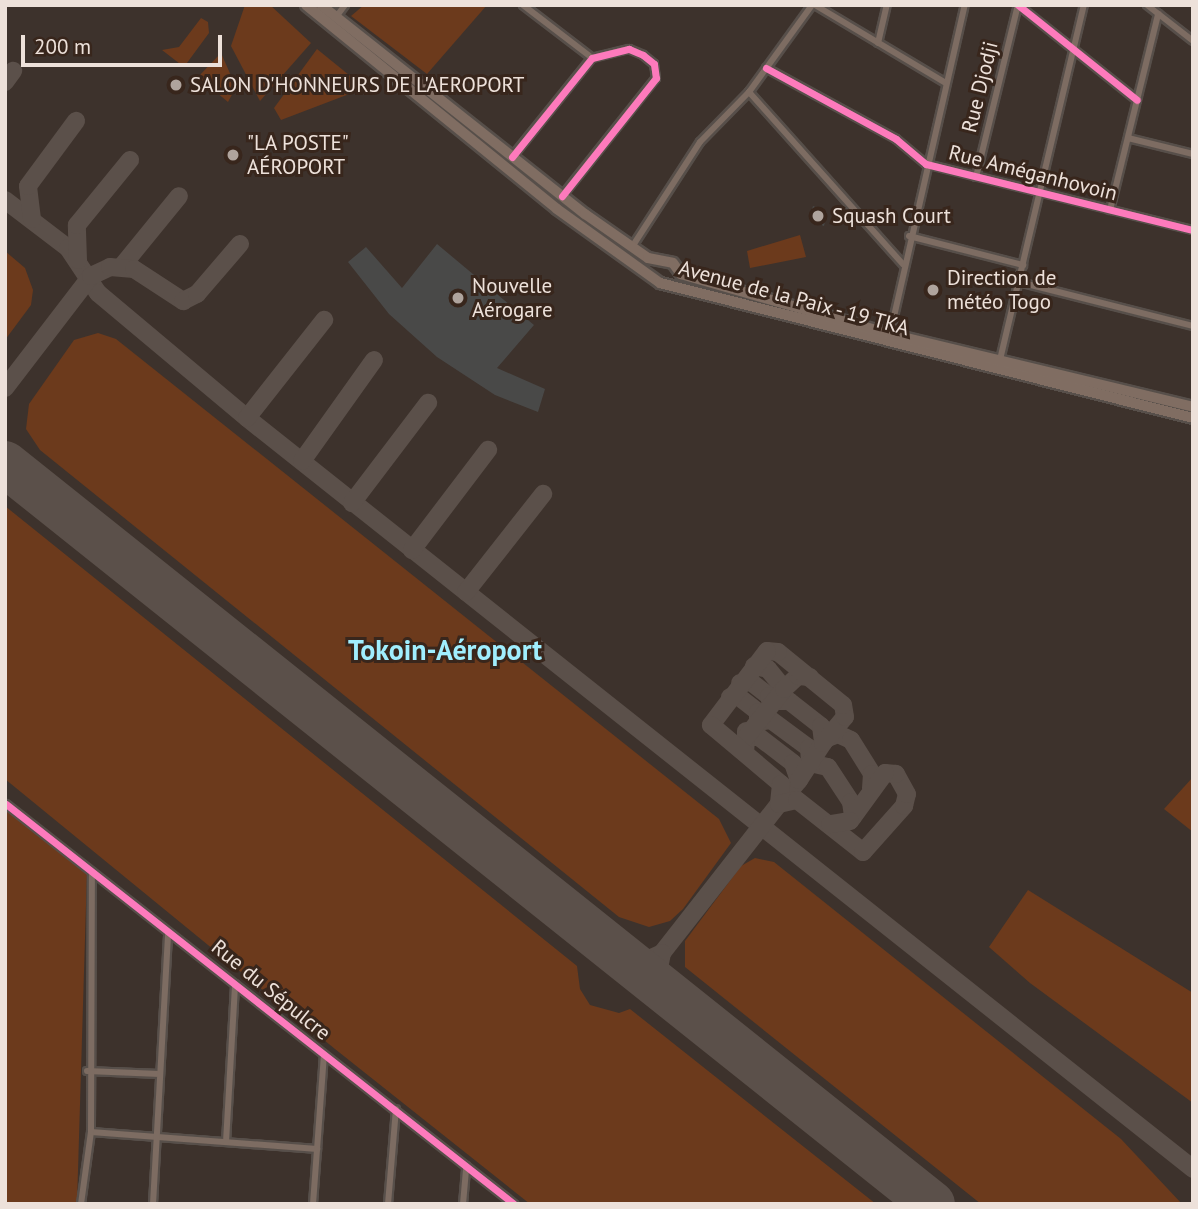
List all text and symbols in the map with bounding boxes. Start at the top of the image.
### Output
scale bar [24,21,226,65]
text: 200 m [34,33,91,60]
street label: Rue Djodji [957,39,1003,135]
place label: SALON D'HONNEURS DE L'AEROPORT [190,72,524,98]
marker: SALON D'HONNEURS DE L'AEROPORT [168,77,184,93]
place label: "LA POSTE" AÉROPORT [247,130,350,180]
street label: Rue Améganhovoin [946,140,1120,206]
marker: "LA POSTE" AÉROPORT [225,147,241,163]
place label: Squash Court [832,203,951,229]
marker: Squash Court [810,208,826,224]
street label: Avenue de la Paix - 19 TKA [674,254,914,342]
place label: Direction de météo Togo [947,265,1056,315]
place label: Nouvelle Aérogare [472,273,553,323]
marker: Direction de météo Togo [925,282,941,298]
marker: Nouvelle Aérogare [450,290,466,306]
district label: Tokoin-Aéroport [348,633,542,667]
street label: Rue du Sépulcre [206,934,336,1046]

